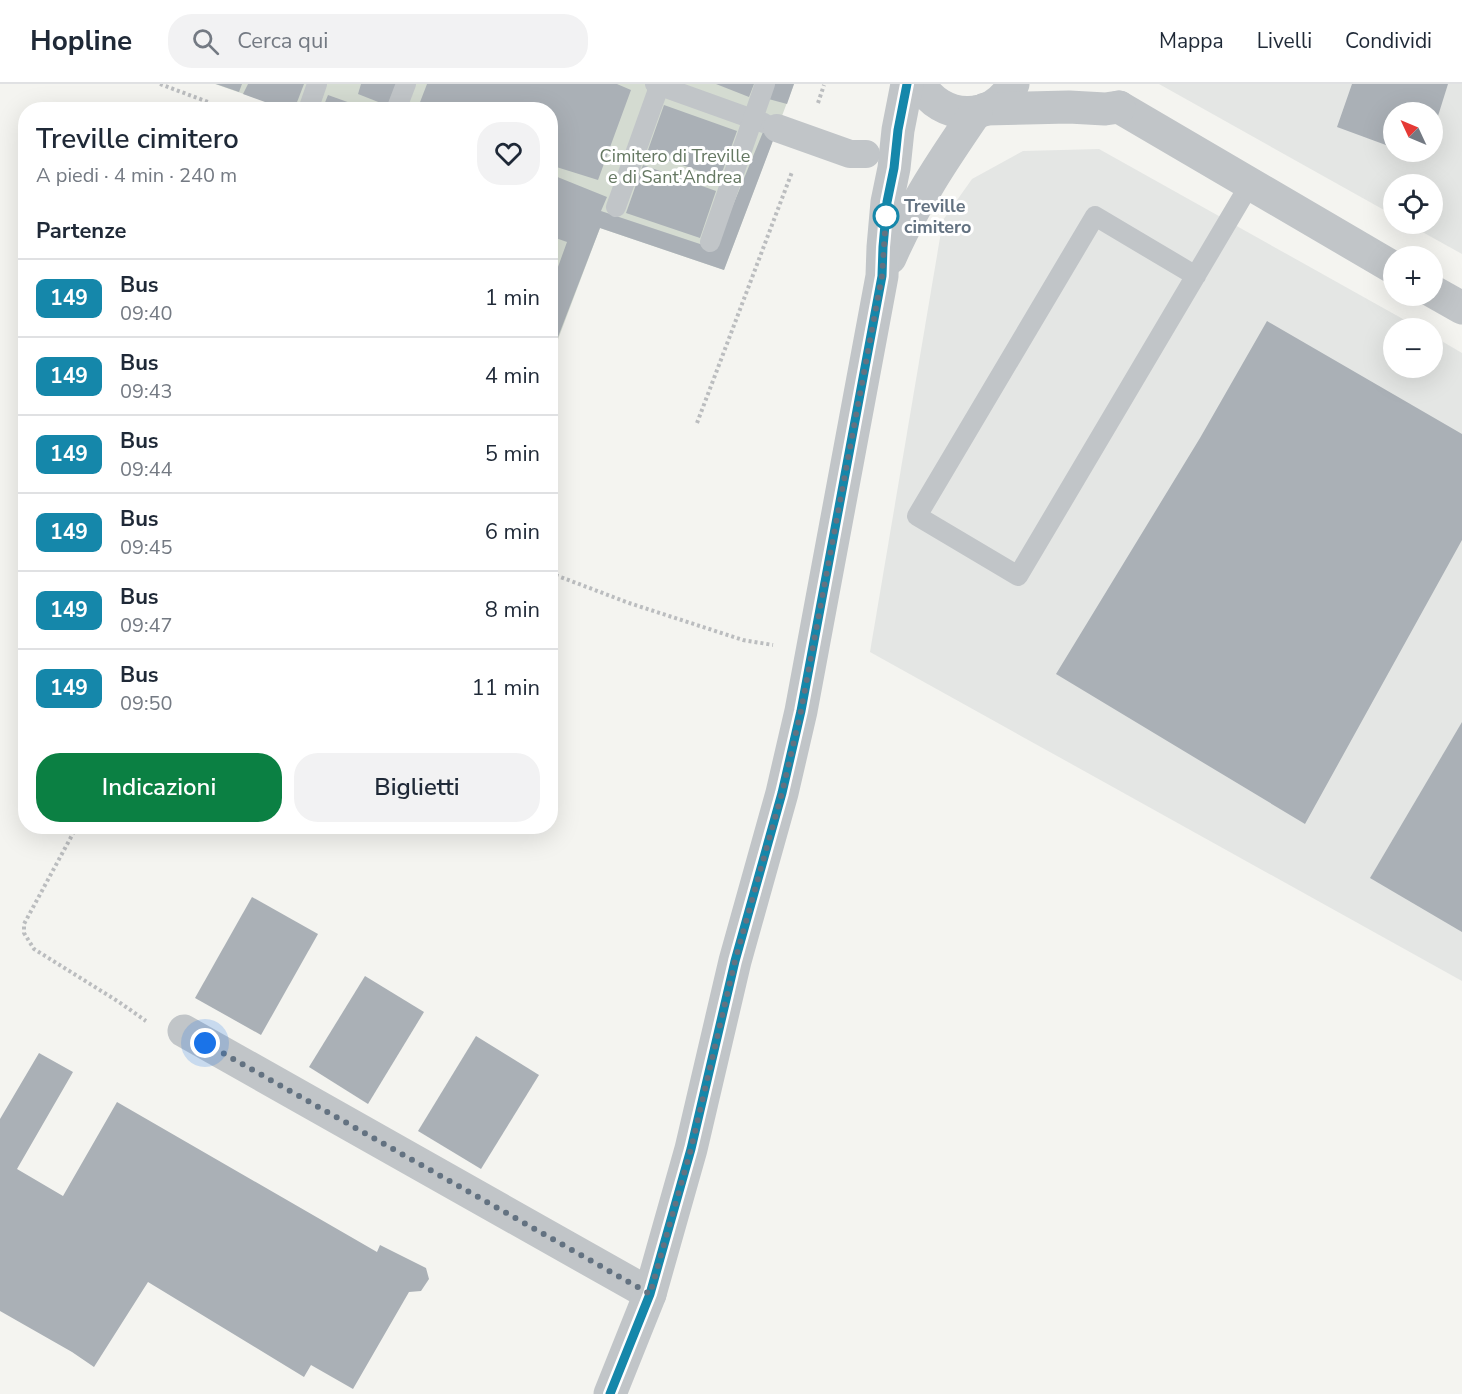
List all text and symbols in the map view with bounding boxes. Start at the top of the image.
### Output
search box [168,14,588,68]
text: Hopline [30,22,132,60]
icon: search [189,25,222,58]
text: Cerca qui [237,26,328,56]
text: Mappa [1159,27,1224,55]
text: Livelli [1257,27,1312,55]
text: Condividi [1345,27,1432,55]
north arrow [1383,102,1443,162]
map controls [1383,102,1443,378]
text: Treville cimitero [36,120,239,158]
button: heart [477,122,540,185]
park label: Cimitero di Treville e di Sant'Andrea [600,144,750,189]
text: A piedi · 4 min · 240 m [36,162,237,189]
button: locate [1383,174,1443,234]
place label: Treville cimitero [904,194,971,239]
marker: Treville cimitero [873,203,899,229]
text: Partenze [36,216,126,246]
button: + [1383,246,1443,306]
text: Bus [120,270,159,300]
text: 1 min [485,283,540,313]
text: 149 [50,284,88,312]
text: 09:40 [120,300,173,327]
button: − [1383,318,1443,378]
text: Bus [120,348,159,378]
text: 4 min [485,361,540,391]
text: 149 [50,362,88,390]
text: 09:43 [120,378,173,405]
text: Bus [120,426,159,456]
text: 5 min [485,439,540,469]
text: 149 [50,440,88,468]
text: 09:44 [120,456,173,483]
text: Bus [120,504,159,534]
text: 6 min [485,517,540,547]
text: 149 [50,518,88,546]
text: 09:45 [120,534,173,561]
text: Bus [120,582,159,612]
text: 8 min [485,595,540,625]
text: 149 [50,596,88,624]
text: 09:47 [120,612,173,639]
text: Bus [120,660,159,690]
text: 11 min [472,673,540,703]
text: 149 [50,674,88,702]
text: 09:50 [120,690,173,717]
button: Indicazioni [36,753,282,822]
button: Biglietti [294,753,540,822]
your location [190,1028,220,1058]

